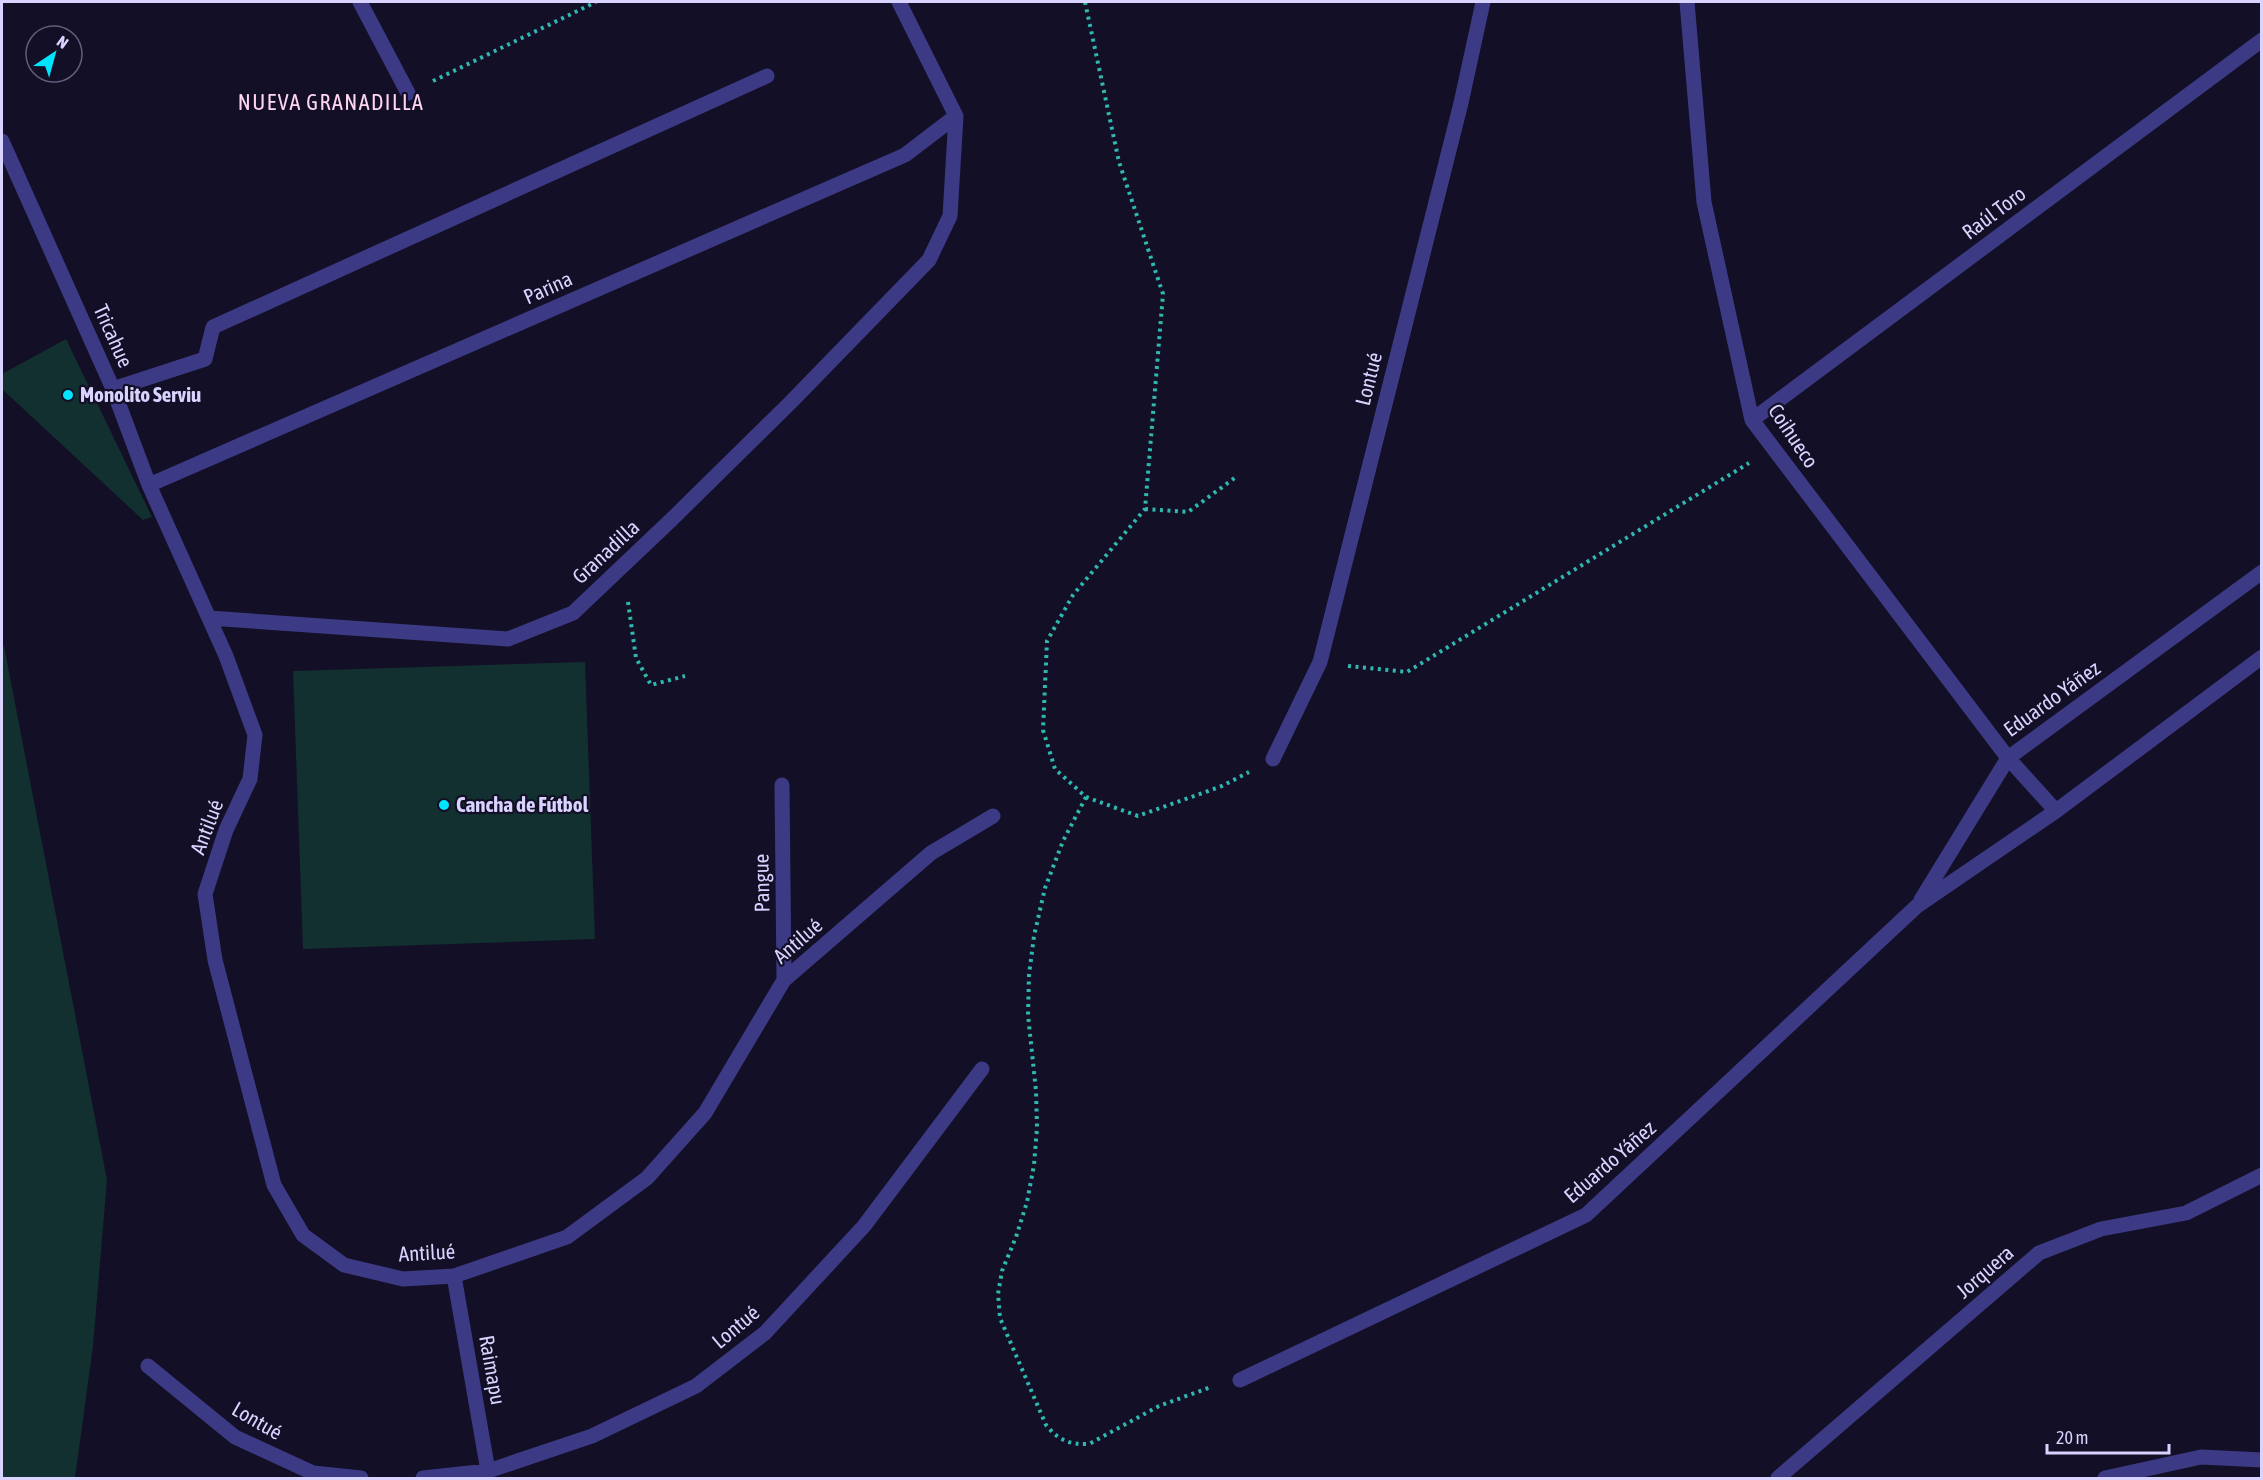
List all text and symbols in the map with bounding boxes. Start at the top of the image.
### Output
north arrow [24,24,84,84]
text: N [54,32,72,52]
district label: NUEVA GRANADILLA [238,89,424,115]
street label: Raúl Toro [1957,181,2030,244]
street label: Parina [520,266,576,308]
street label: Tricahue [89,300,138,371]
street label: Lontué [1350,350,1386,408]
place label: Monolito Serviu [80,382,201,406]
marker: Monolito Serviu [61,388,75,402]
street label: Coihueco [1764,399,1824,472]
street label: Granadilla [567,514,644,588]
street label: Eduardo Yáñez [1999,655,2104,741]
place label: Cancha de Fútbol [456,792,589,816]
street label: Antilué [185,796,227,857]
marker: Cancha de Fútbol [437,798,451,812]
street label: Pangue [748,854,774,912]
street label: Antilué [768,913,827,968]
street label: Eduardo Yáñez [1559,1115,1660,1207]
street label: Antilué [398,1239,456,1265]
street label: Jorquera [1951,1240,2018,1303]
street label: Lontué [707,1300,764,1353]
street label: Raimapu [475,1333,511,1406]
street label: Lontué [228,1396,287,1444]
scale bar [2047,1417,2168,1455]
text: 20 m [2056,1427,2088,1448]

